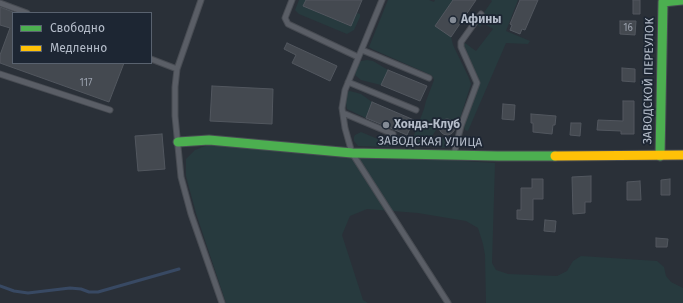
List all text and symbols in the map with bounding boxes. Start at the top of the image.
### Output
legend [12,12,152,64]
place label: Афины [461,13,501,27]
marker: Афины [448,15,458,25]
street label: ЗАВОДСКОЙ ПЕРЕУЛОК [641,18,657,144]
text: Свободно [50,21,105,35]
house number: 16 [623,22,633,34]
text: Медленно [50,41,107,55]
house number: 117 [80,77,92,89]
place label: Хонда-Клуб [394,118,460,132]
marker: Хонда-Клуб [381,120,391,130]
street label: ЗАВОДСКАЯ УЛИЦА [378,134,482,150]

